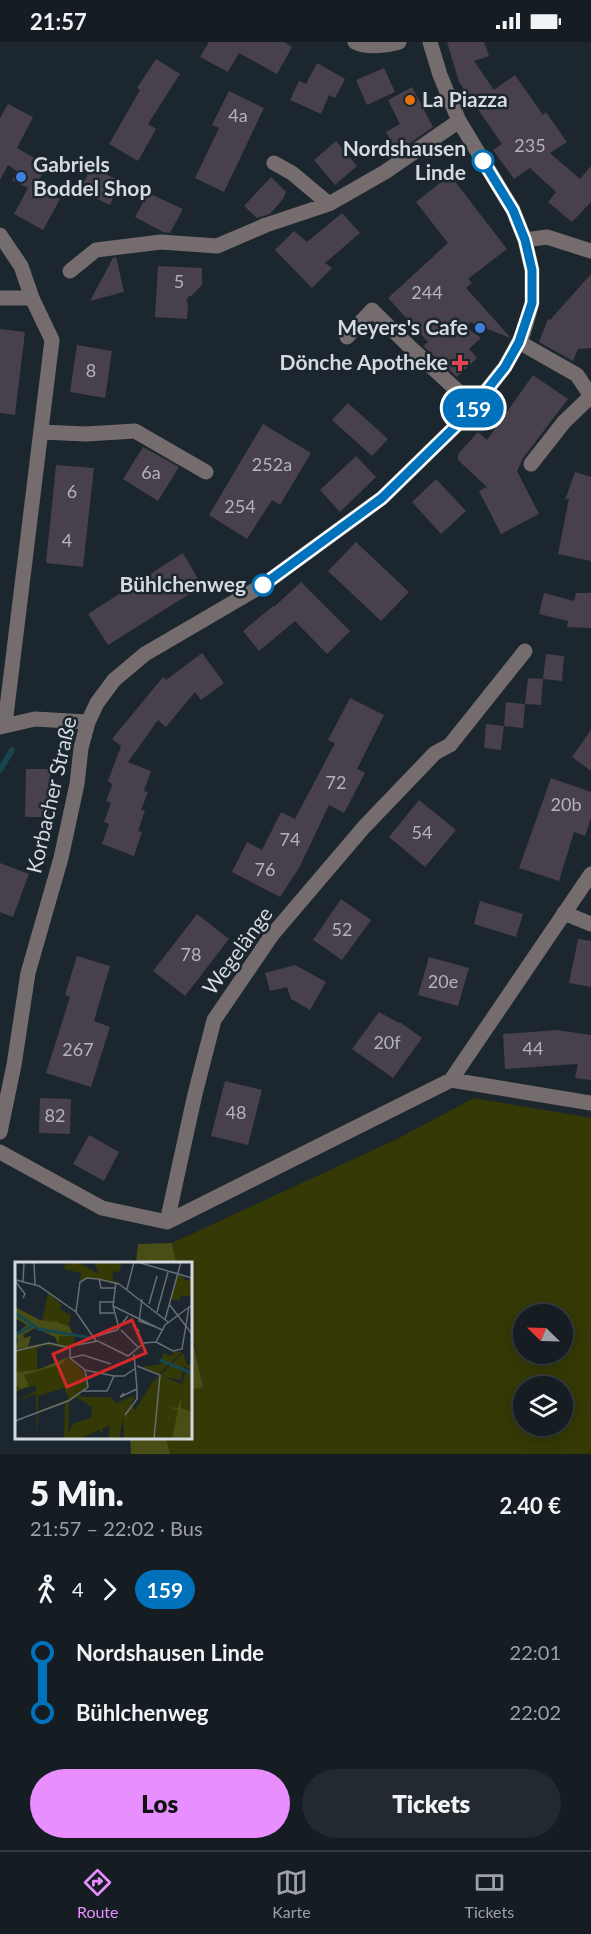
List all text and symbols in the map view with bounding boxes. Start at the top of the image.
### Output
text: 21:57 [30,8,87,35]
place label: La Piazza [422,86,508,111]
marker: La Piazza [403,93,417,107]
house number: 4a [228,104,248,126]
house number: 235 [514,134,546,156]
place label: Nordshausen Linde [343,135,466,184]
marker: Nordshausen Linde [472,150,494,172]
place label: Gabriels Boddel Shop [33,151,151,200]
marker: Gabriels Boddel Shop [14,170,28,184]
house number: 5 [174,270,184,292]
house number: 244 [411,281,443,303]
place label: Meyers's Cafe [337,314,468,339]
marker: Meyers's Cafe [473,321,487,335]
place label: Dönche Apotheke [280,349,448,374]
marker: Dönche Apotheke [453,356,467,370]
house number: 8 [86,359,96,381]
line badge: 159 [438,388,508,428]
text: 159 [455,396,491,421]
house number: 252a [252,453,292,475]
house number: 6a [141,461,161,483]
house number: 6 [67,480,77,502]
house number: 254 [224,495,256,517]
house number: 4 [62,529,72,551]
place label: Bühlchenweg [120,571,246,596]
marker: Bühlchenweg [252,574,274,596]
street label: Korbacher Straße [20,714,81,875]
house number: 72 [326,771,346,793]
house number: 20b [551,793,581,815]
house number: 54 [412,821,432,843]
house number: 74 [280,828,300,850]
house number: 76 [255,858,275,880]
street label: Wegelänge [197,901,277,999]
house number: 52 [332,918,352,940]
house number: 78 [181,943,201,965]
house number: 20e [428,970,458,992]
house number: 20f [373,1031,401,1053]
house number: 44 [523,1037,543,1059]
house number: 267 [62,1038,94,1060]
house number: 48 [226,1101,246,1123]
house number: 82 [45,1104,65,1126]
inset map [15,1262,192,1439]
north arrow [513,1304,573,1364]
map controls [513,1304,573,1436]
button: layers [513,1376,573,1436]
text: 5 Min. [30,1473,124,1513]
text: 2.40 € [499,1492,561,1519]
text: 21:57 – 22:02 · Bus [30,1516,203,1540]
icon: walk [30,1573,63,1606]
icon: forward [93,1573,126,1606]
text: 4 [72,1577,84,1601]
text: 159 [147,1577,183,1602]
text: Nordshausen Linde [76,1639,264,1666]
text: 22:01 [510,1640,561,1664]
text: Bühlchenweg [76,1699,208,1726]
text: 22:02 [510,1700,561,1724]
button: Los [30,1769,290,1838]
button: Tickets [302,1769,561,1838]
tab: Route [77,1866,119,1921]
tab: Karte [272,1866,311,1921]
tab: Tickets [465,1866,514,1921]

